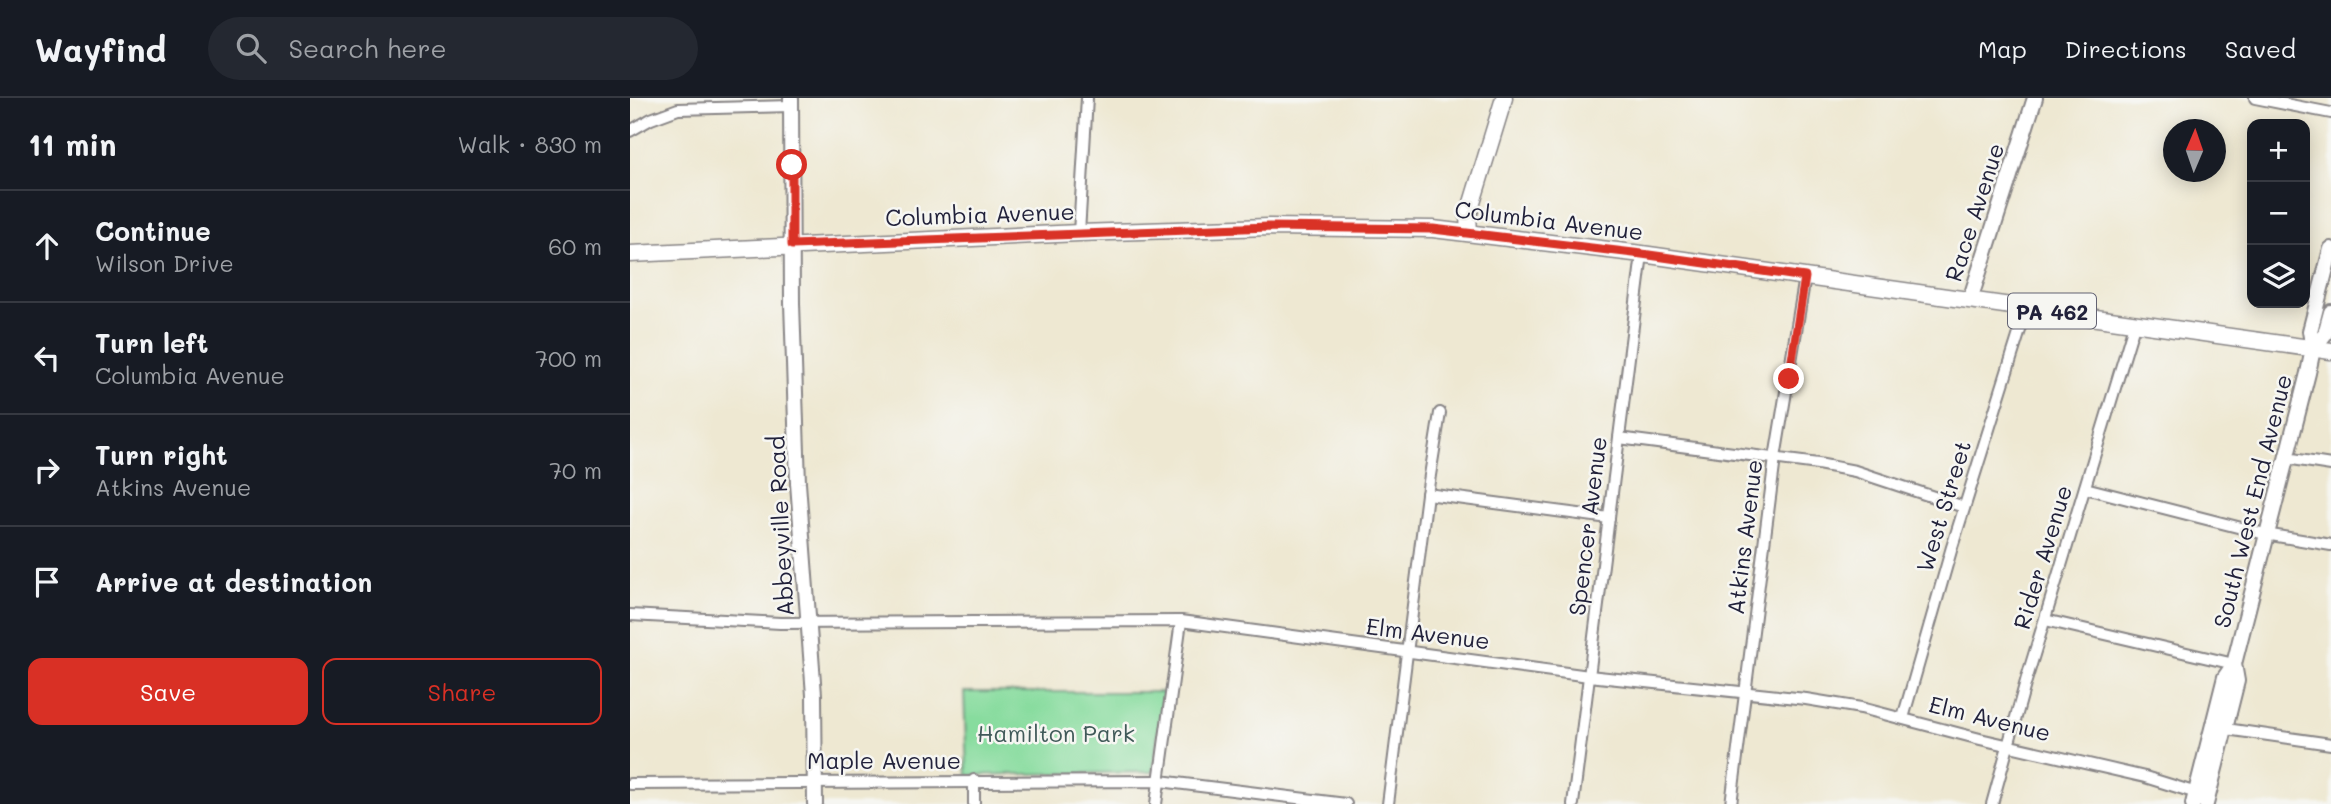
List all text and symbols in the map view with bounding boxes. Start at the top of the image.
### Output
search box [208,17,698,80]
text: Wayfind [35,27,166,70]
icon: search [232,29,270,67]
text: Search here [288,31,447,65]
text: Map [1978,33,2027,64]
text: Directions [2065,33,2187,64]
text: Saved [2225,33,2296,64]
north arrow [2163,119,2226,182]
map controls [2247,119,2310,308]
button: + [2247,119,2310,182]
text: 11 min [28,124,117,164]
text: Walk · 830 m [457,129,602,159]
street label: Race Avenue [1938,139,2010,285]
route start [776,149,807,180]
button: − [2247,182,2310,245]
street label: Columbia Avenue [1453,194,1645,246]
street label: Columbia Avenue [885,196,1075,232]
text: Continue [95,214,211,248]
icon: ahead [28,227,66,265]
text: 60 m [548,231,602,261]
button: layers [2247,245,2310,308]
text: Wilson Drive [95,248,234,278]
road number: PA 462 [2008,294,2096,328]
text: Turn left [95,326,208,360]
icon: left [28,339,66,377]
text: 700 m [535,343,602,373]
text: Columbia Avenue [95,360,285,390]
route end [1773,363,1804,394]
street label: South West End Avenue [2206,371,2298,631]
street label: Abbeyville Road [760,435,800,617]
street label: Spencer Avenue [1561,435,1613,617]
street label: West Street [1909,436,1977,576]
text: Turn right [95,438,228,472]
icon: right [28,451,66,489]
text: 70 m [549,455,602,485]
street label: Atkins Avenue [1720,458,1768,616]
text: Atkins Avenue [95,472,251,502]
street label: Rider Avenue [2006,481,2078,633]
icon: arrive [28,563,66,601]
text: Arrive at destination [95,565,372,599]
street label: Elm Avenue [1365,611,1491,655]
button: Save [28,658,308,725]
button: Share [322,658,602,725]
street label: Elm Avenue [1926,688,2054,748]
park label: Hamilton Park [977,718,1135,748]
street label: Maple Avenue [807,745,961,775]

